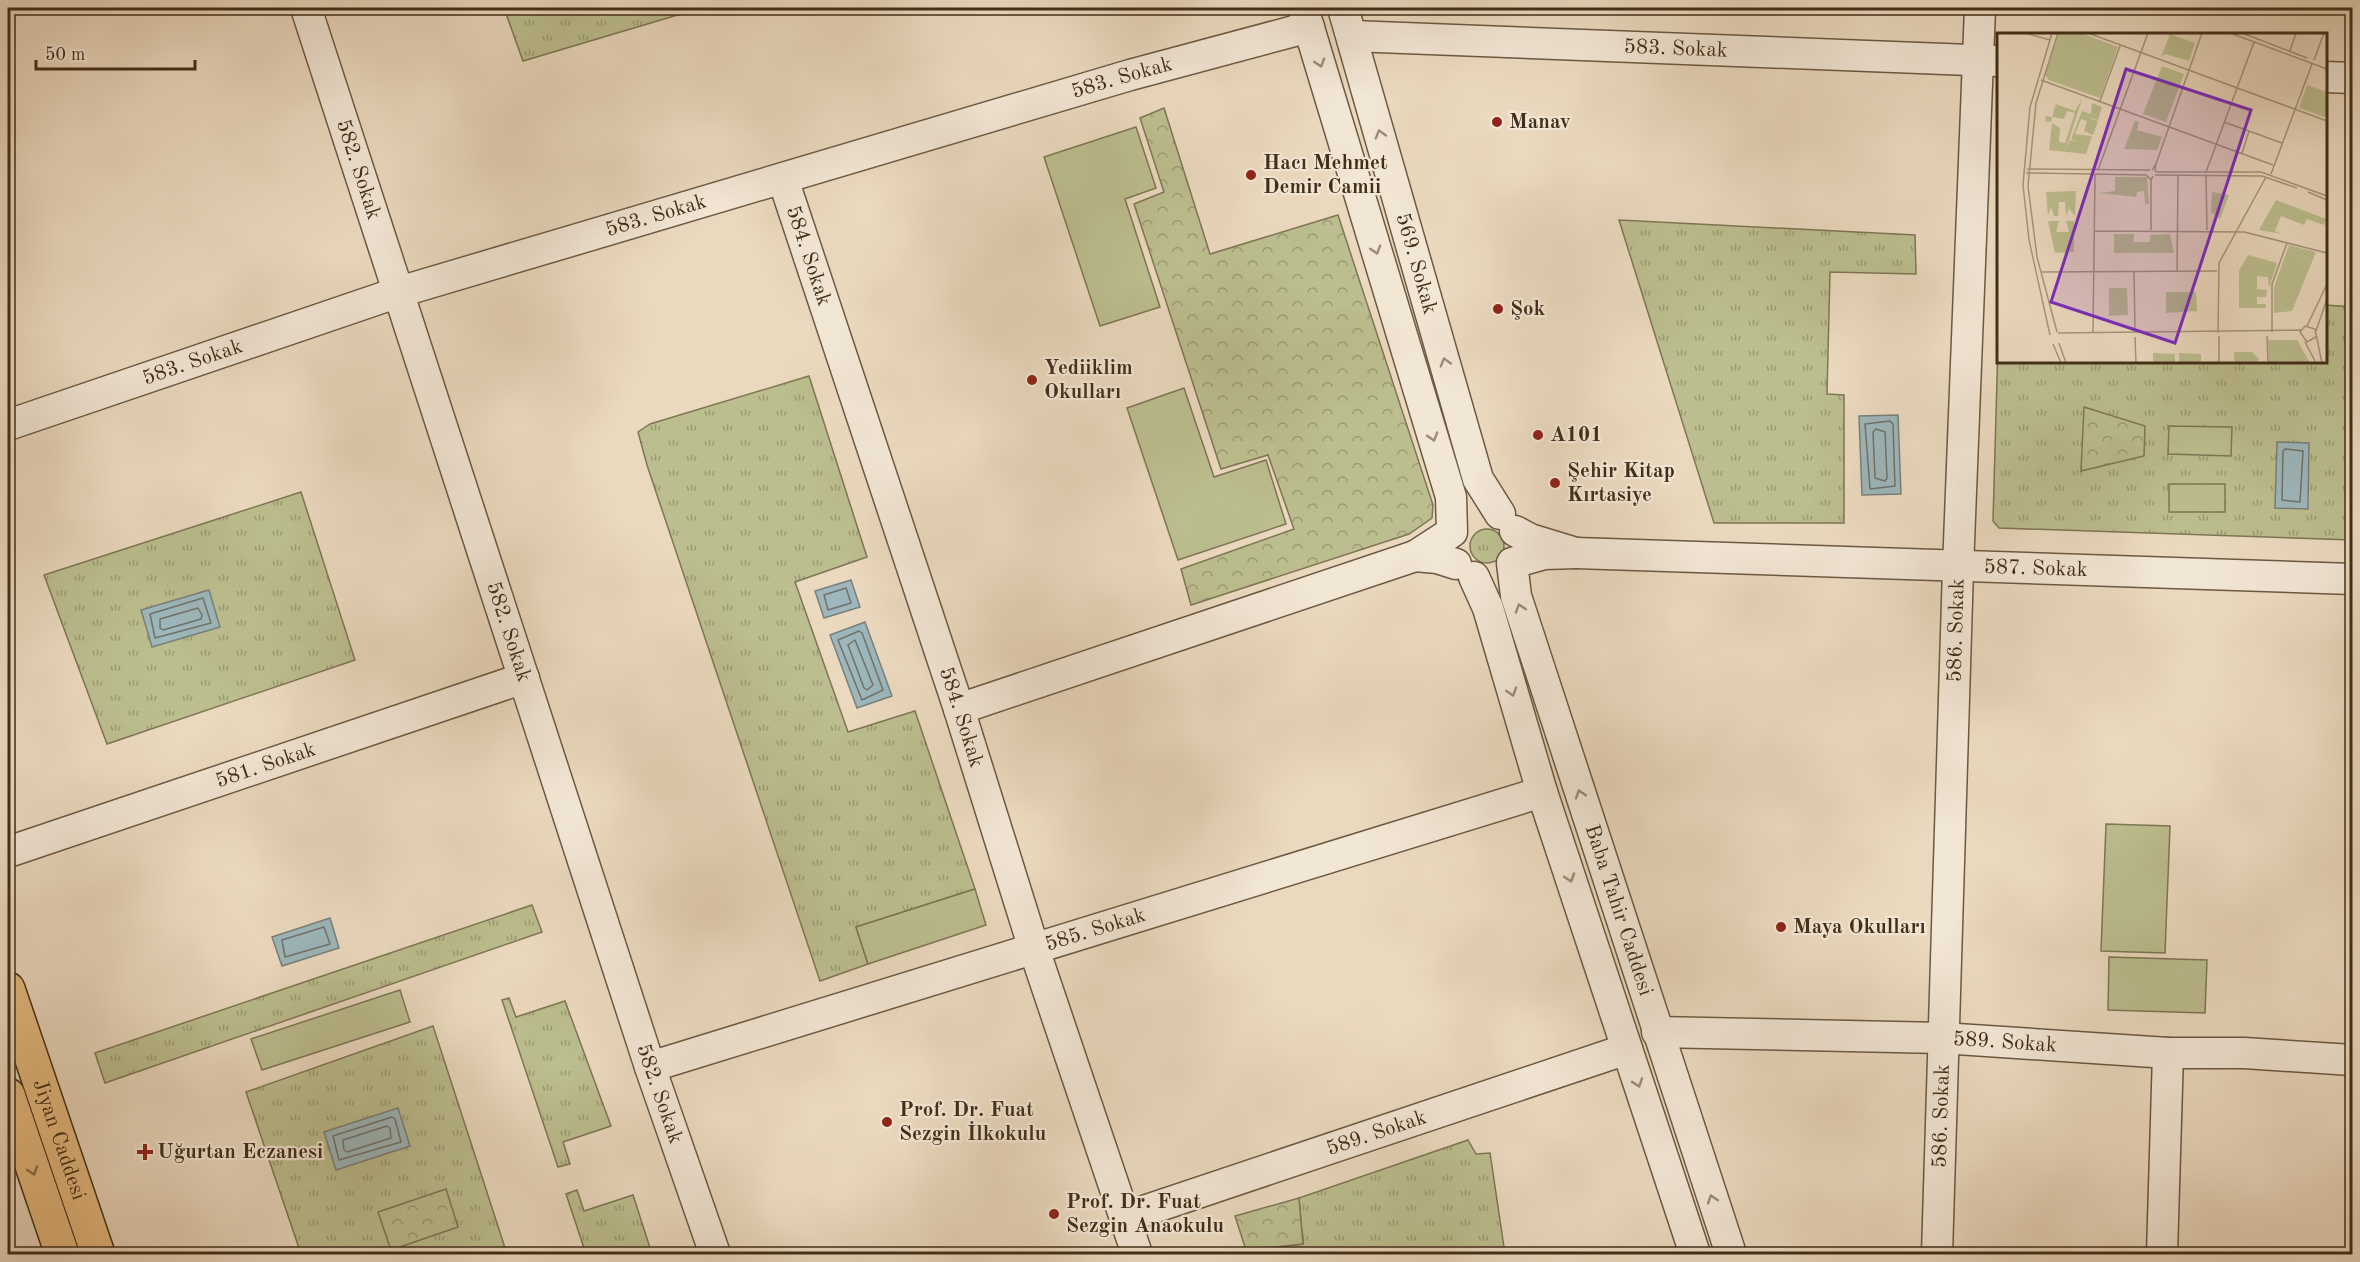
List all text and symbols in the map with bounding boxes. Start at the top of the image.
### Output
scale bar [36,33,195,71]
inset map [1997,33,2327,363]
street label: 583. Sokak [1623,36,1728,61]
text: 50 m [45,46,85,64]
street label: 583. Sokak [1069,54,1175,102]
one-way arrow [1313,57,1325,68]
place label: Manav [1509,112,1571,133]
marker: Manav [1490,115,1504,129]
street label: 582. Sokak [332,117,385,222]
one-way arrow [1375,129,1387,140]
place label: Hacı Mehmet Demir Camii [1263,153,1388,198]
marker: Hacı Mehmet Demir Camii [1244,168,1258,182]
street label: 583. Sokak [603,191,709,241]
street label: 584. Sokak [782,203,835,309]
street label: 569. Sokak [1392,211,1441,317]
one-way arrow [1369,244,1382,255]
place label: Şok [1510,299,1546,320]
marker: Şok [1491,302,1505,316]
street label: 583. Sokak [140,335,245,389]
one-way arrow [1440,357,1452,368]
place label: Yediiklim Okulları [1044,358,1133,403]
marker: Yediiklim Okulları [1025,373,1039,387]
place label: A101 [1550,425,1602,446]
marker: A101 [1531,428,1545,442]
one-way arrow [1426,431,1438,442]
place label: Şehir Kitap Kırtasiye [1567,461,1675,506]
marker: Şehir Kitap Kırtasiye [1548,476,1562,490]
street label: 587. Sokak [1983,556,2088,581]
street label: 586. Sokak [1944,578,1968,683]
street label: 582. Sokak [483,579,535,685]
one-way arrow [1515,603,1527,614]
street label: 584. Sokak [935,664,987,770]
one-way arrow [1505,686,1517,697]
street label: 581. Sokak [213,738,318,792]
one-way arrow [1575,789,1587,800]
street label: Baba Tahir Caddesi [1581,822,1656,998]
one-way arrow [1563,872,1576,883]
street label: 585. Sokak [1043,904,1148,955]
place label: Maya Okulları [1793,917,1926,938]
marker: Maya Okulları [1774,920,1788,934]
street label: 589. Sokak [1952,1028,2057,1056]
street label: 582. Sokak [633,1041,686,1147]
street label: 586. Sokak [1929,1064,1953,1168]
street label: Jiyan Caddesi [29,1077,89,1203]
one-way arrow [1631,1077,1644,1088]
place label: Prof. Dr. Fuat Sezgin İlkokulu [899,1100,1046,1145]
street label: 589. Sokak [1324,1107,1429,1160]
marker: Prof. Dr. Fuat Sezgin İlkokulu [880,1115,894,1129]
place label: Uğurtan Eczanesi [157,1142,323,1163]
marker: Uğurtan Eczanesi [138,1145,152,1159]
one-way arrow [26,1165,39,1175]
place label: Prof. Dr. Fuat Sezgin Anaokulu [1066,1192,1224,1237]
one-way arrow [1707,1194,1720,1205]
marker: Prof. Dr. Fuat Sezgin Anaokulu [1047,1207,1061,1221]

